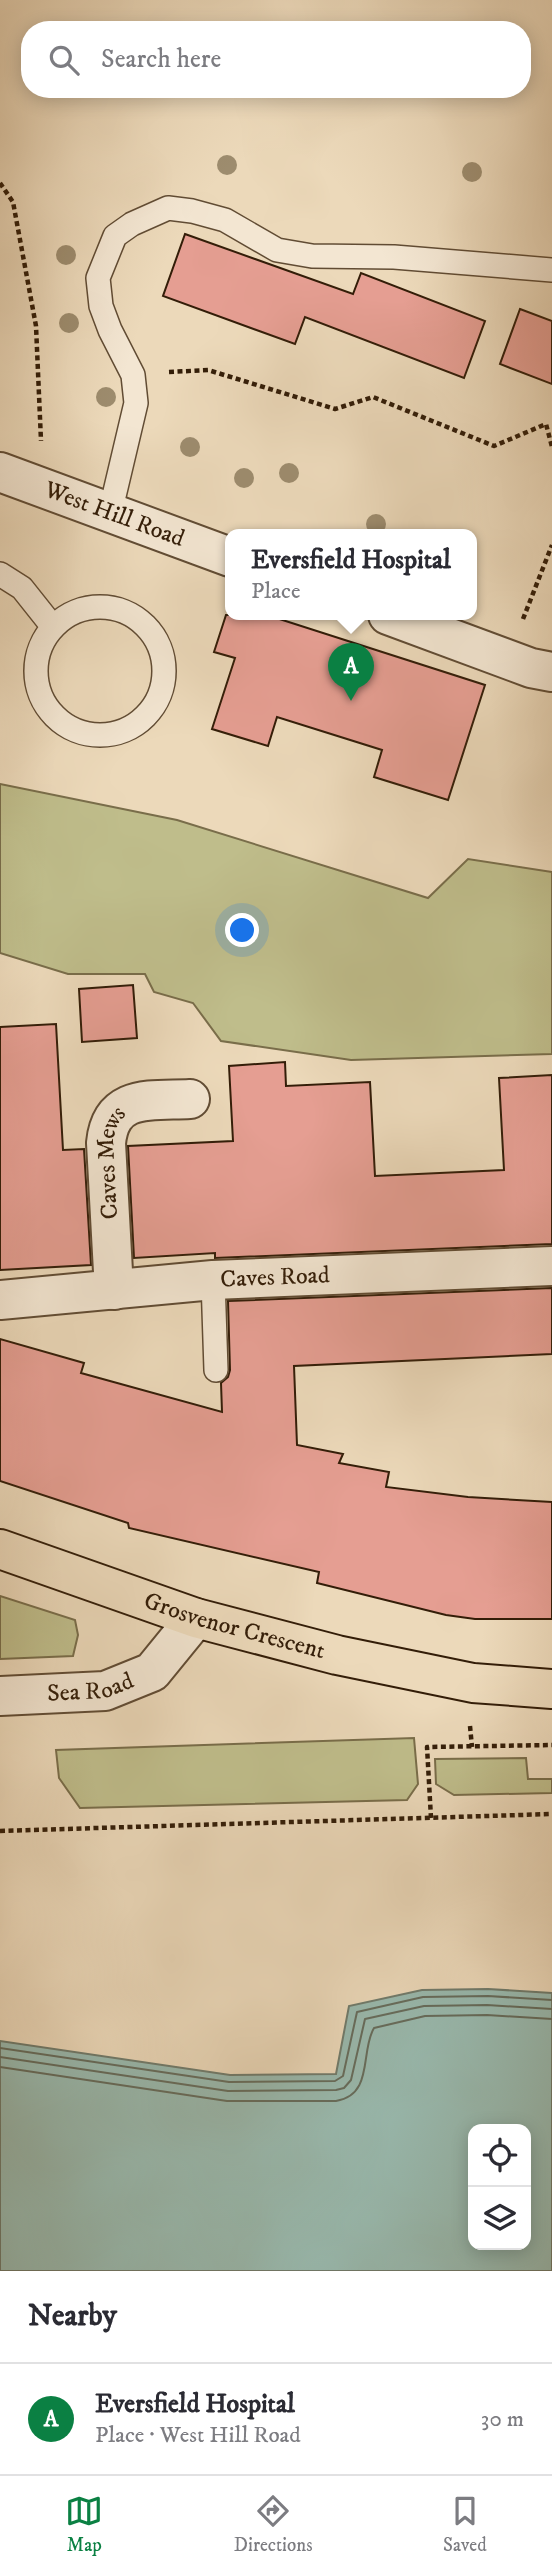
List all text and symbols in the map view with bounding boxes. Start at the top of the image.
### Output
search box [21,21,531,98]
icon: search [45,41,83,79]
text: Search here [101,43,221,76]
street label: West Hill Road [39,474,189,554]
popup [225,529,477,620]
text: Eversfield Hospital [251,544,451,577]
text: Place [251,577,300,606]
pin: A [328,643,374,701]
your location [225,913,259,947]
street label: Caves Mews [91,1098,132,1220]
street label: Caves Road [220,1260,330,1295]
street label: Grosvenor Crescent [140,1586,329,1666]
street label: Sea Road [46,1666,138,1709]
map controls [468,2124,531,2250]
button: locate [468,2124,531,2187]
button: layers [468,2187,531,2250]
text: Nearby [28,2298,117,2335]
text: Eversfield Hospital [95,2388,295,2421]
text: A [44,2405,58,2434]
text: 30 m [481,2405,524,2434]
text: Place · West Hill Road [95,2421,301,2450]
tab: Map [65,2492,103,2557]
tab: Directions [234,2492,313,2557]
tab: Saved [443,2492,487,2557]

